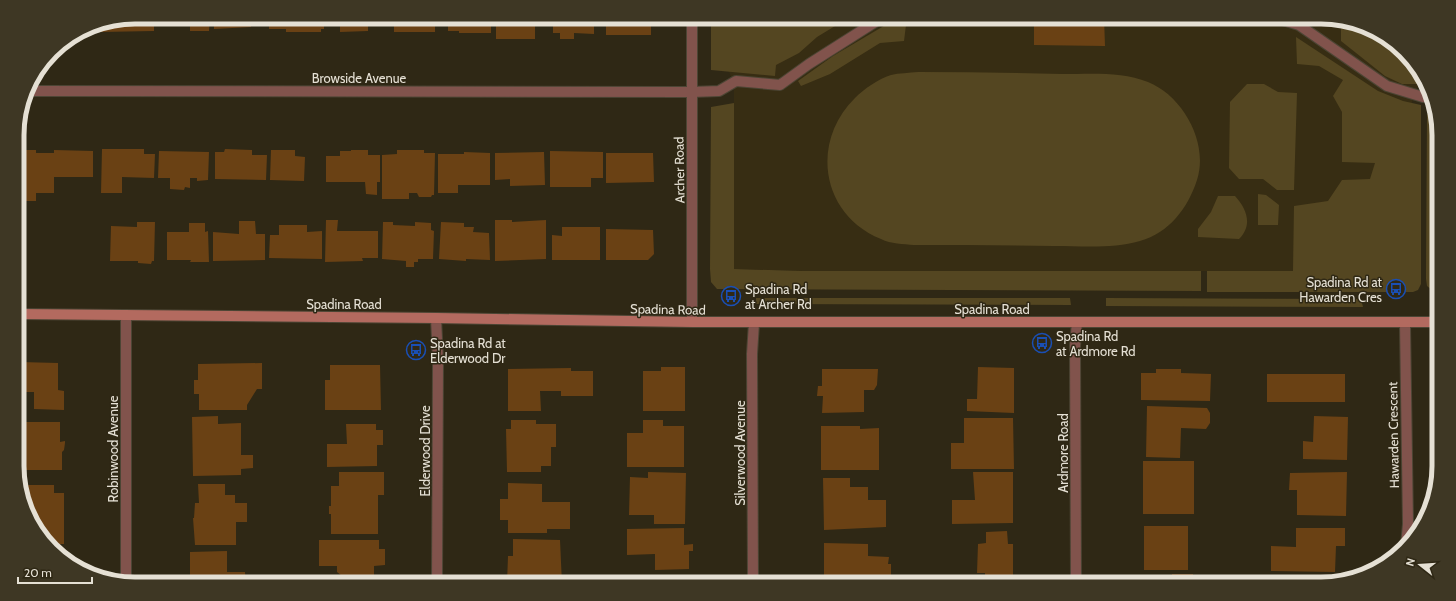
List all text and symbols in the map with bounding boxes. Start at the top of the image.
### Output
street label: Browside Avenue [312,70,406,86]
street label: Archer Road [670,136,688,204]
place label: Spadina Rd at Hawarden Cres [1299,274,1383,305]
bus stop icon: Spadina Rd at Hawarden Cres [1385,278,1407,300]
place label: Spadina Rd at Archer Rd [745,281,812,312]
bus stop icon: Spadina Rd at Archer Rd [720,285,742,307]
street label: Spadina Road [306,296,382,312]
street label: Spadina Road [630,300,706,318]
street label: Spadina Road [954,301,1030,317]
place label: Spadina Rd at Ardmore Rd [1056,328,1135,359]
bus stop icon: Spadina Rd at Ardmore Rd [1031,332,1053,354]
place label: Spadina Rd at Elderwood Dr [430,335,506,366]
bus stop icon: Spadina Rd at Elderwood Dr [405,339,427,361]
street label: Hawarden Crescent [1384,381,1402,488]
street label: Robinwood Avenue [105,395,121,502]
street label: Silverwood Avenue [732,400,748,506]
street label: Elderwood Drive [417,405,433,497]
street label: Ardmore Road [1055,413,1071,493]
north arrow [1400,545,1440,585]
text: N [1403,556,1418,568]
scale bar [18,559,92,585]
text: 20 m [24,565,52,580]

